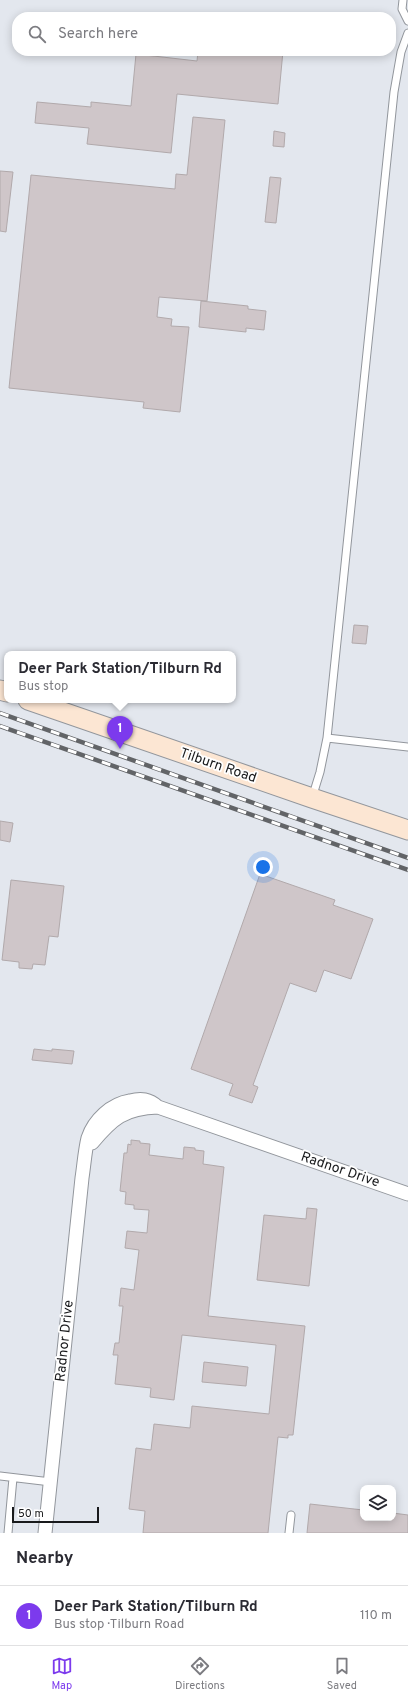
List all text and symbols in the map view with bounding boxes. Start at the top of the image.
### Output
search box [12,12,396,56]
icon: search [26,23,48,45]
text: Search here [58,25,138,44]
popup [4,651,236,703]
text: Deer Park Station/Tilburn Rd [18,660,222,679]
text: Bus stop [18,679,68,695]
pin: 1 [107,716,133,749]
street label: Tilburn Road [177,745,259,787]
your location [253,857,273,877]
street label: Radnor Drive [298,1149,382,1191]
street label: Radnor Drive [52,1299,78,1383]
map controls [360,1485,396,1521]
button: layers [360,1485,396,1521]
scale bar [12,1505,99,1524]
text: 50 m [18,1507,44,1521]
text: Nearby [16,1548,73,1570]
text: Deer Park Station/Tilburn Rd [54,1598,258,1617]
text: 1 [26,1608,32,1624]
text: 110 m [360,1608,392,1624]
text: Bus stop · Tilburn Road [54,1617,184,1633]
tab: Map [51,1655,73,1693]
tab: Directions [175,1655,225,1693]
tab: Saved [327,1655,357,1693]

